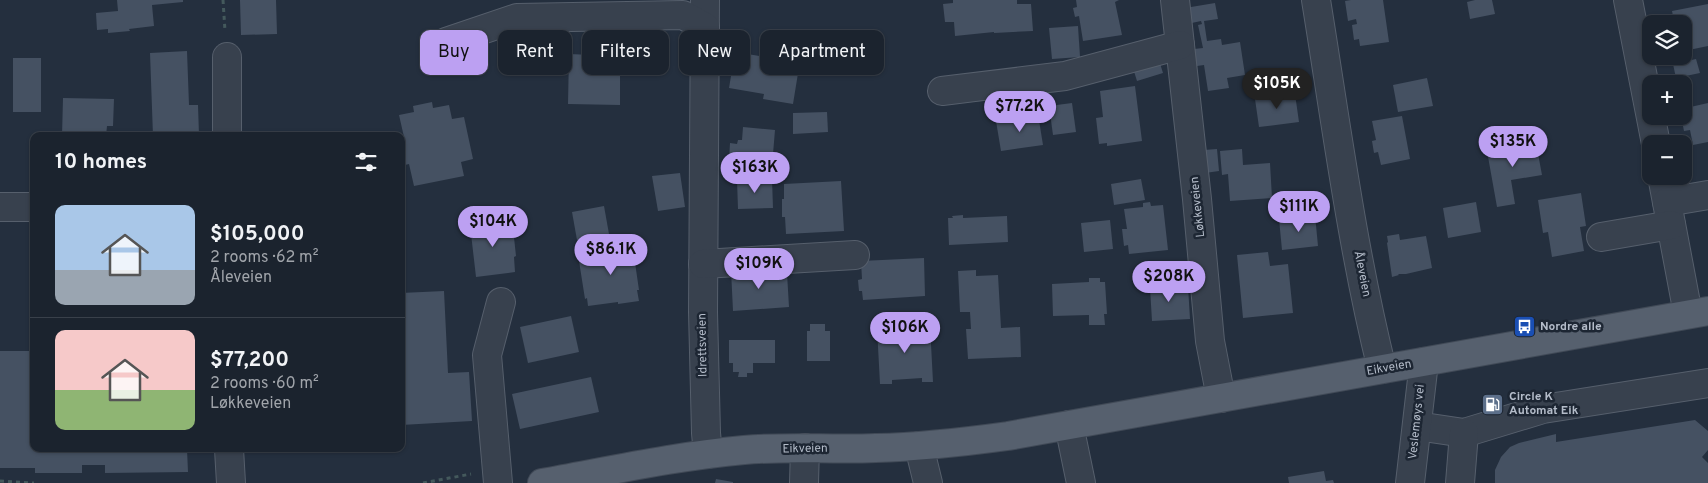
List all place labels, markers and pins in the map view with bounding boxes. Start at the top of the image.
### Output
pin: $105K [1242,68,1312,110]
pin: $77.2K [979,90,1061,133]
pin: $135K [1478,126,1548,168]
pin: $163K [720,152,790,194]
pin: $111K [1264,190,1334,233]
pin: $104K [458,206,528,248]
pin: $86.1K [570,234,652,276]
pin: $109K [724,248,794,290]
pin: $208K [1134,260,1204,303]
pin: $106K [870,312,940,354]
bus stop icon: Nordre alle [1512,315,1536,339]
place label: Nordre alle [1540,319,1602,335]
place label: Circle K Automat Eik [1509,389,1579,419]
fuel station icon: Circle K Automat Eik [1481,392,1505,416]

